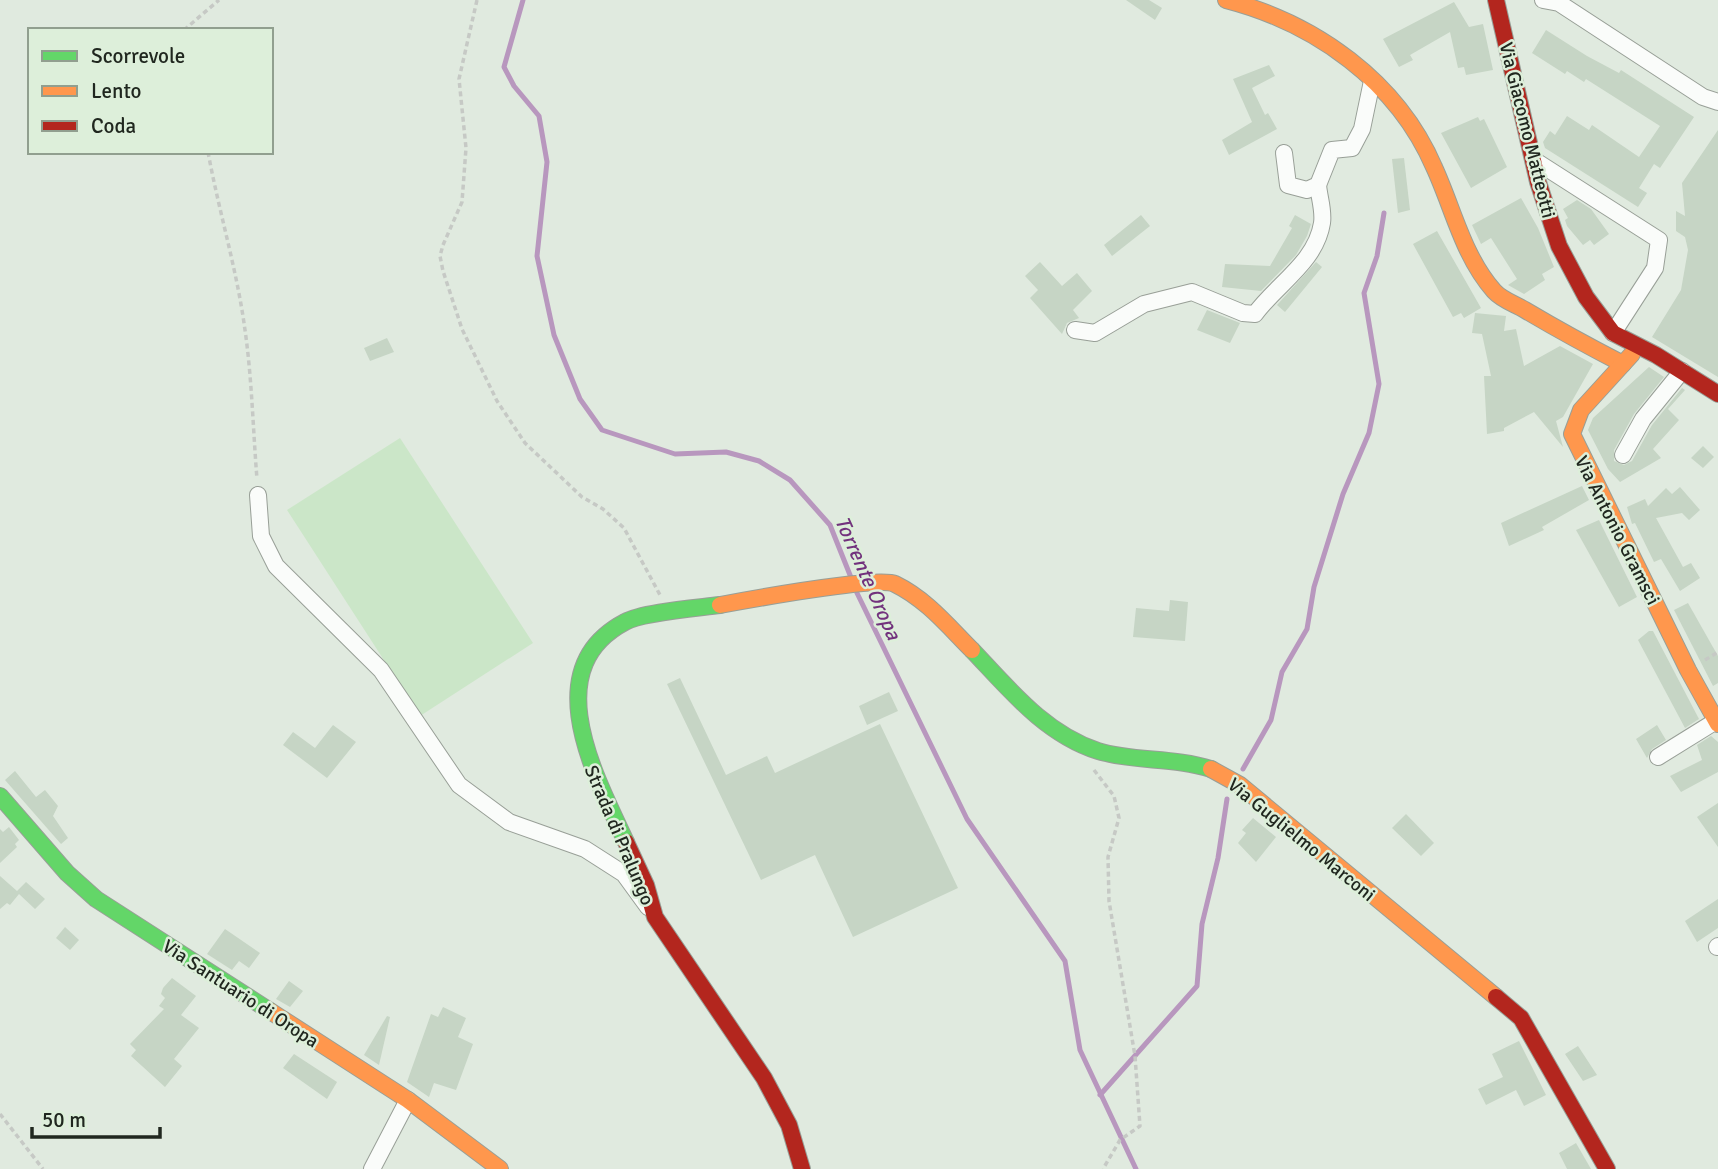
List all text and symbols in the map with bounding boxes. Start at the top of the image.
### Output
legend [28,28,273,154]
street label: Via Giacomo Matteotti [1494,40,1561,221]
text: Scorrevole [91,43,185,69]
text: Lento [91,78,141,104]
text: Coda [91,113,136,139]
street label: Via Antonio Gramsci [1569,452,1665,609]
water label: Torrente Oropa [829,512,907,645]
street label: Strada di Pralungo [579,762,659,909]
street label: Via Guglielmo Marconi [1223,773,1380,907]
street label: Via Santuario di Oropa [158,934,323,1053]
scale bar [32,1096,159,1140]
text: 50 m [42,1107,86,1133]

